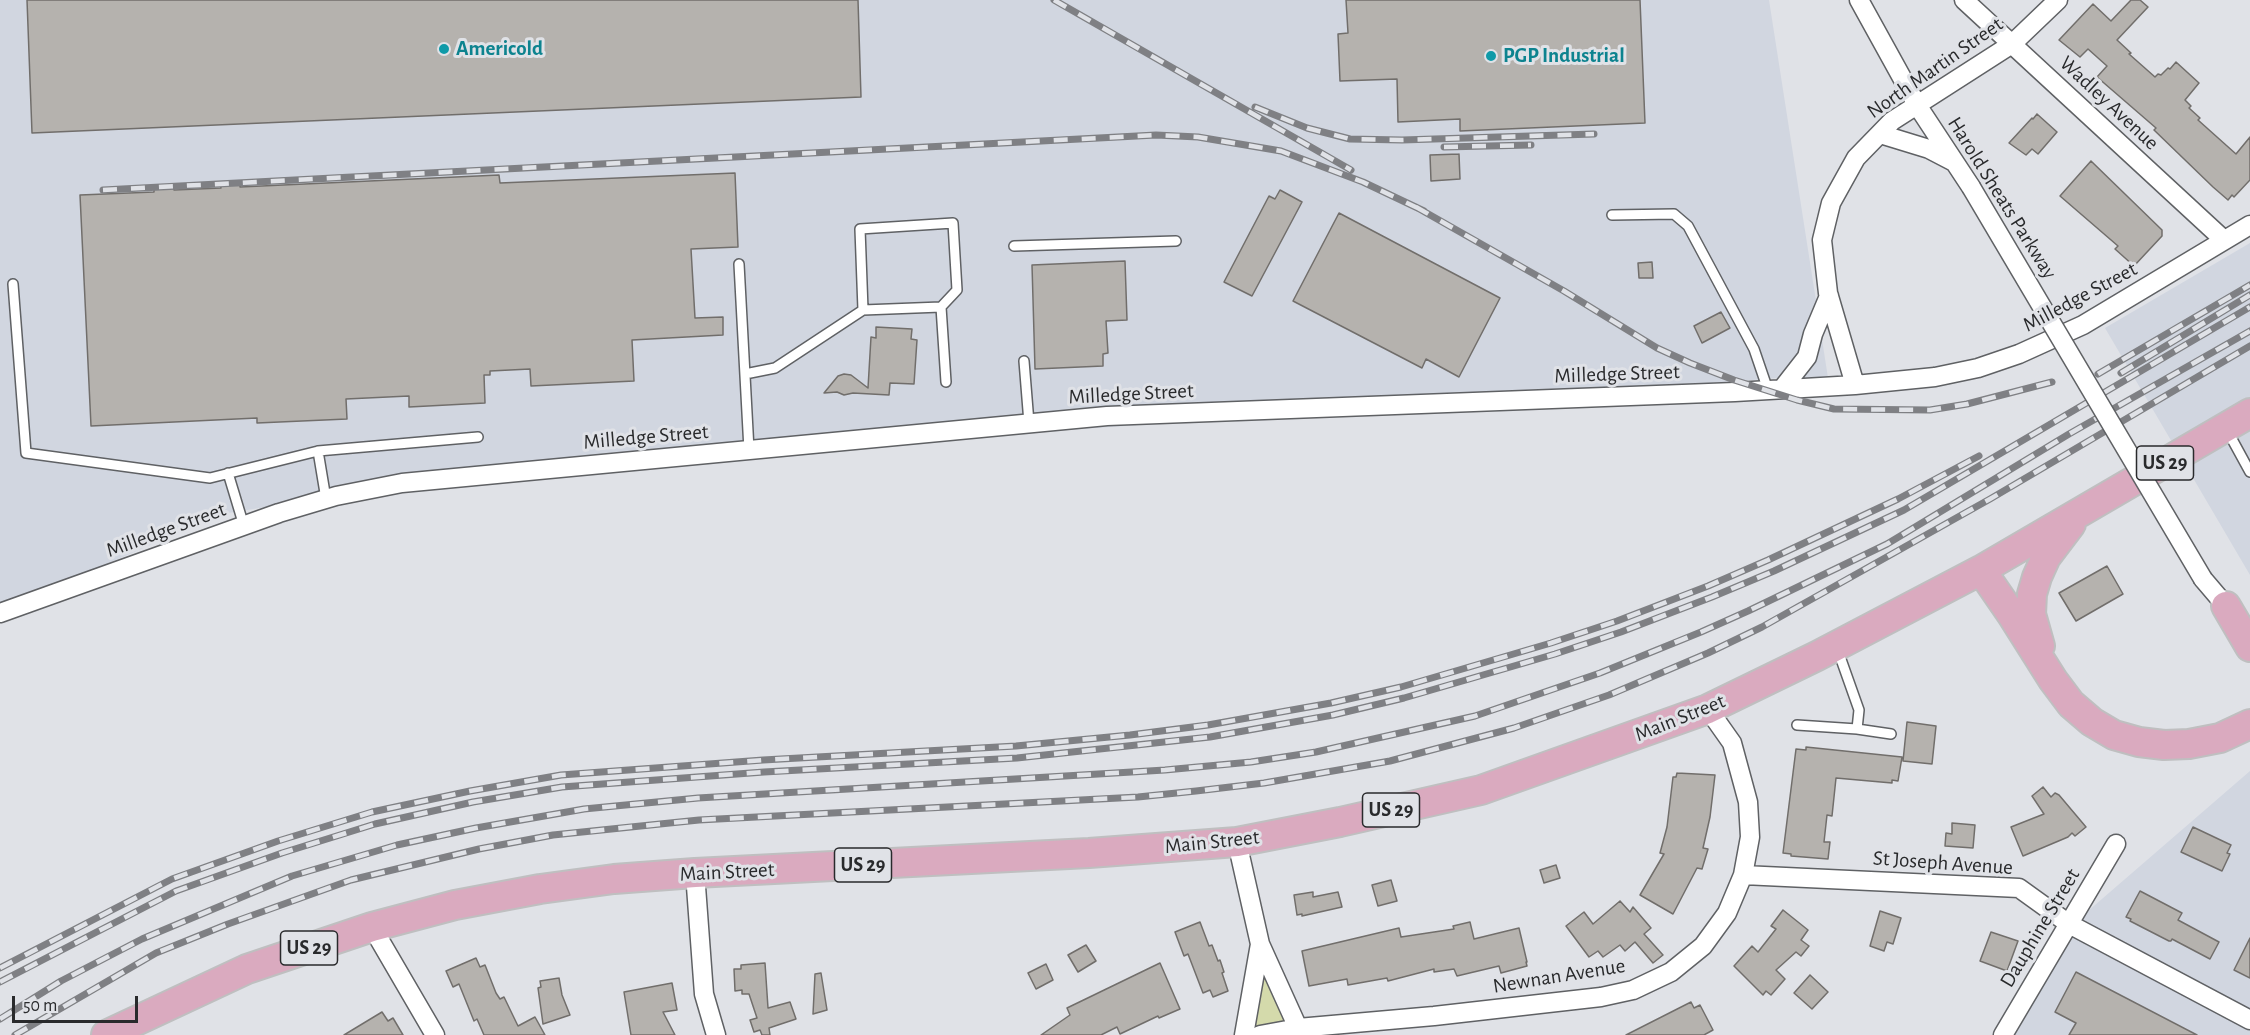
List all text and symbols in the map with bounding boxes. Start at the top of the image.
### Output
street label: North Martin Street [1862,12,2008,124]
place label: Americold [456,36,543,62]
marker: Americold [437,42,451,56]
place label: PGP Industrial [1503,43,1625,69]
marker: PGP Industrial [1484,49,1498,63]
street label: Wadley Avenue [2054,51,2164,155]
street label: Harold Sheats Parkway [1942,112,2062,284]
street label: Milledge Street [2019,256,2141,338]
street label: Milledge Street [1554,359,1680,389]
street label: Milledge Street [1068,378,1194,410]
street label: Milledge Street [582,419,710,455]
road number: US 29 [2136,446,2194,480]
street label: Milledge Street [103,497,229,563]
street label: Main Street [1631,689,1729,747]
road number: US 29 [1362,793,1420,827]
street label: Main Street [1164,825,1260,859]
street label: St Joseph Avenue [1872,846,2014,880]
road number: US 29 [834,848,892,882]
street label: Main Street [679,857,775,887]
street label: Dauphine Street [1995,864,2085,992]
road number: US 29 [280,931,338,965]
street label: Newnan Avenue [1491,953,1627,999]
scale bar [15,984,141,1022]
text: 50 m [23,997,57,1015]

